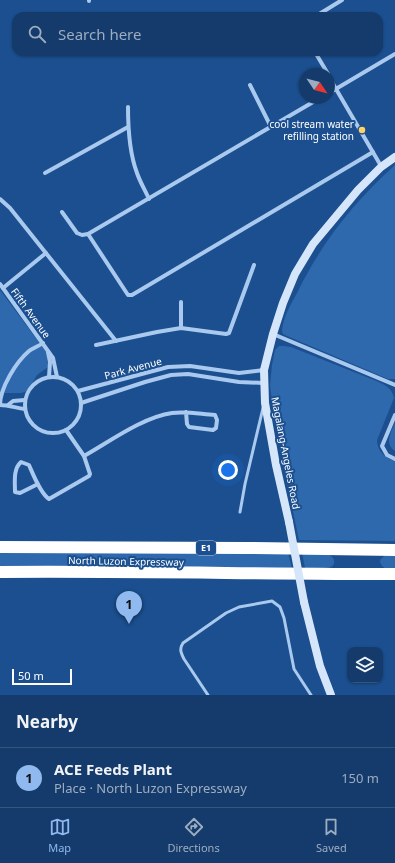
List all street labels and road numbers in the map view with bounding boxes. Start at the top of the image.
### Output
street label: Fifth Avenue [8,285,54,341]
street label: Park Avenue [103,354,164,382]
street label: Magalang-Angeles Road [268,396,304,510]
road number: E1 [196,541,216,555]
street label: North Luzon Expressway [68,553,185,569]

